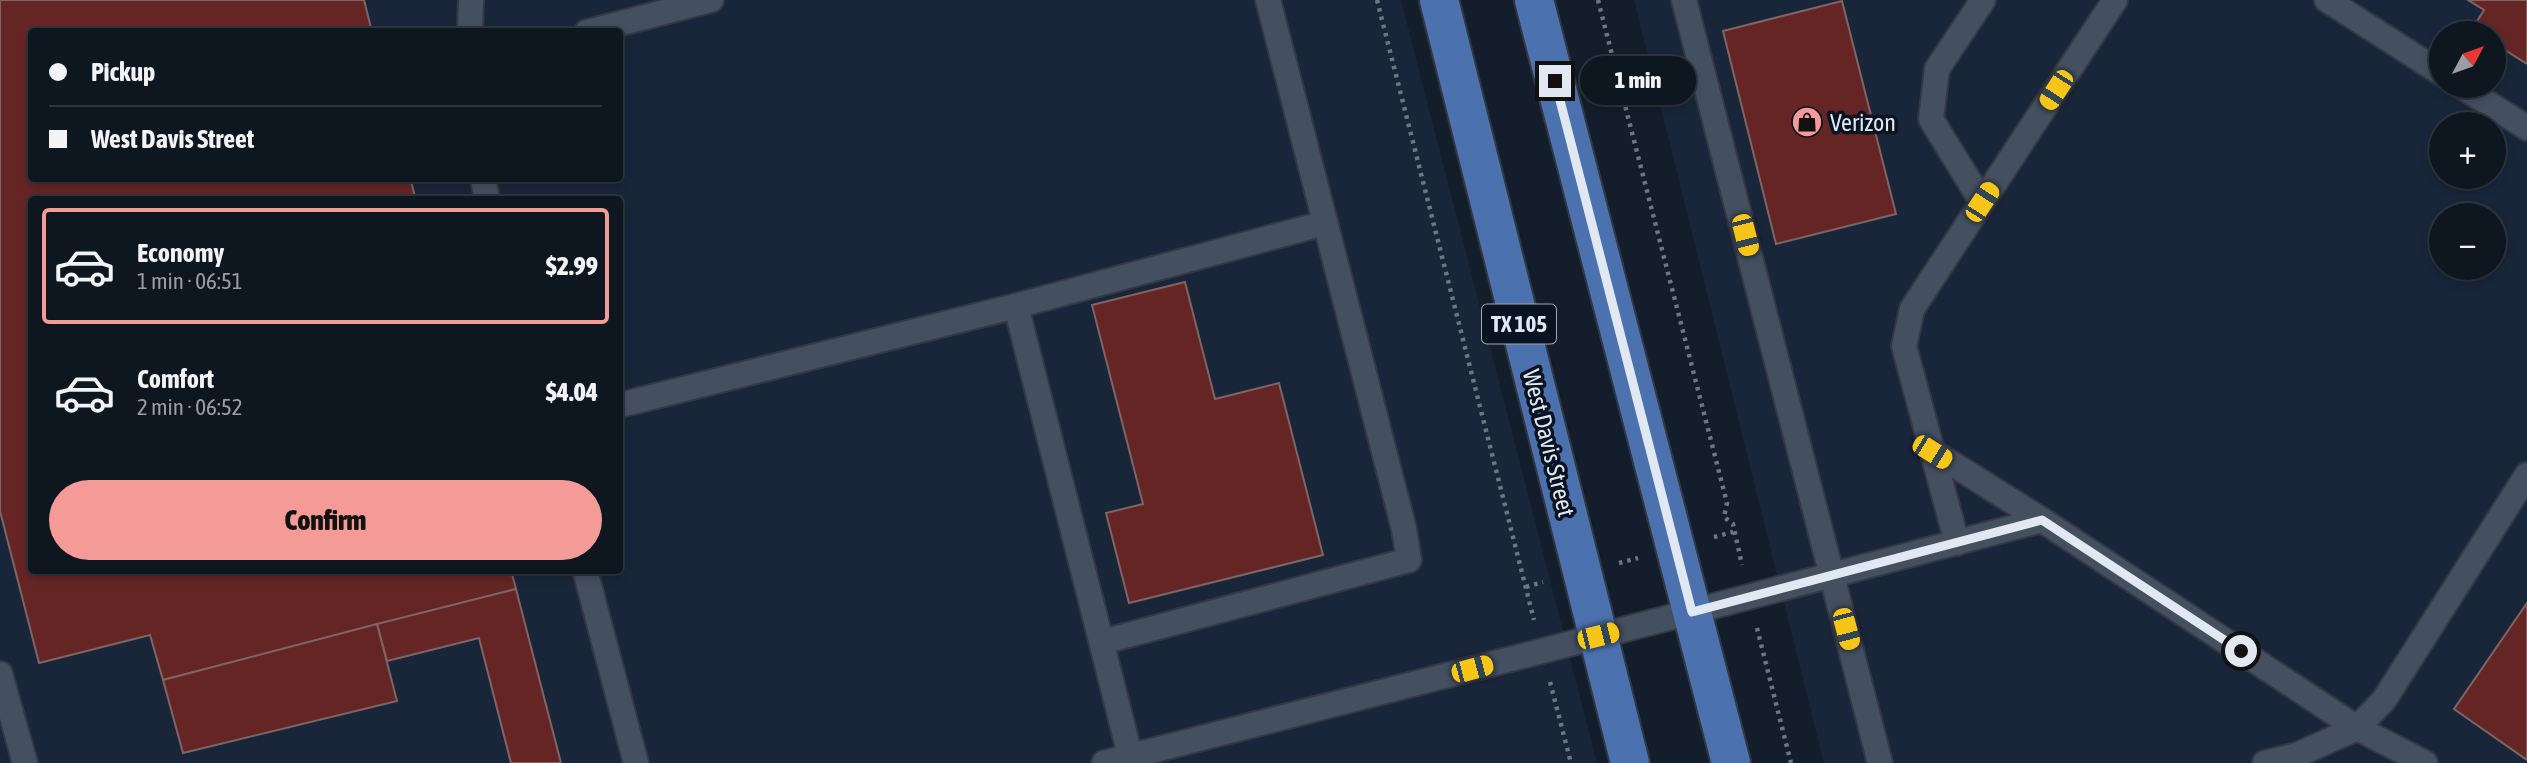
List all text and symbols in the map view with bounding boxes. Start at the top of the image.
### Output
north arrow [2429,21,2506,98]
map controls [2429,21,2506,280]
callout: 1 min [1580,56,1695,106]
text: Pickup [91,57,155,87]
route end [1539,65,1571,97]
text: 1 min [1615,67,1661,93]
car [2036,67,2077,113]
shop icon: Verizon [1790,105,1824,139]
place label: Verizon [1830,109,1896,136]
button: + [2429,112,2506,189]
text: West Davis Street [91,124,254,154]
car [1962,179,2003,225]
button: − [2429,203,2506,280]
car [1730,212,1761,258]
icon: car [53,235,116,298]
text: Economy [137,238,224,268]
text: $2.99 [546,251,598,281]
text: 1 min · 06:51 [137,268,243,294]
road number: TX 105 [1482,304,1556,344]
icon: car [53,361,116,424]
text: Comfort [137,364,214,394]
street label: West Davis Street [1518,367,1580,519]
text: $4.04 [546,377,598,407]
text: 2 min · 06:52 [137,394,243,420]
car [1909,432,1956,472]
button: Confirm [49,480,602,560]
car [1831,606,1862,652]
car [1576,621,1621,651]
route start [2225,635,2257,667]
car [1449,653,1496,685]

